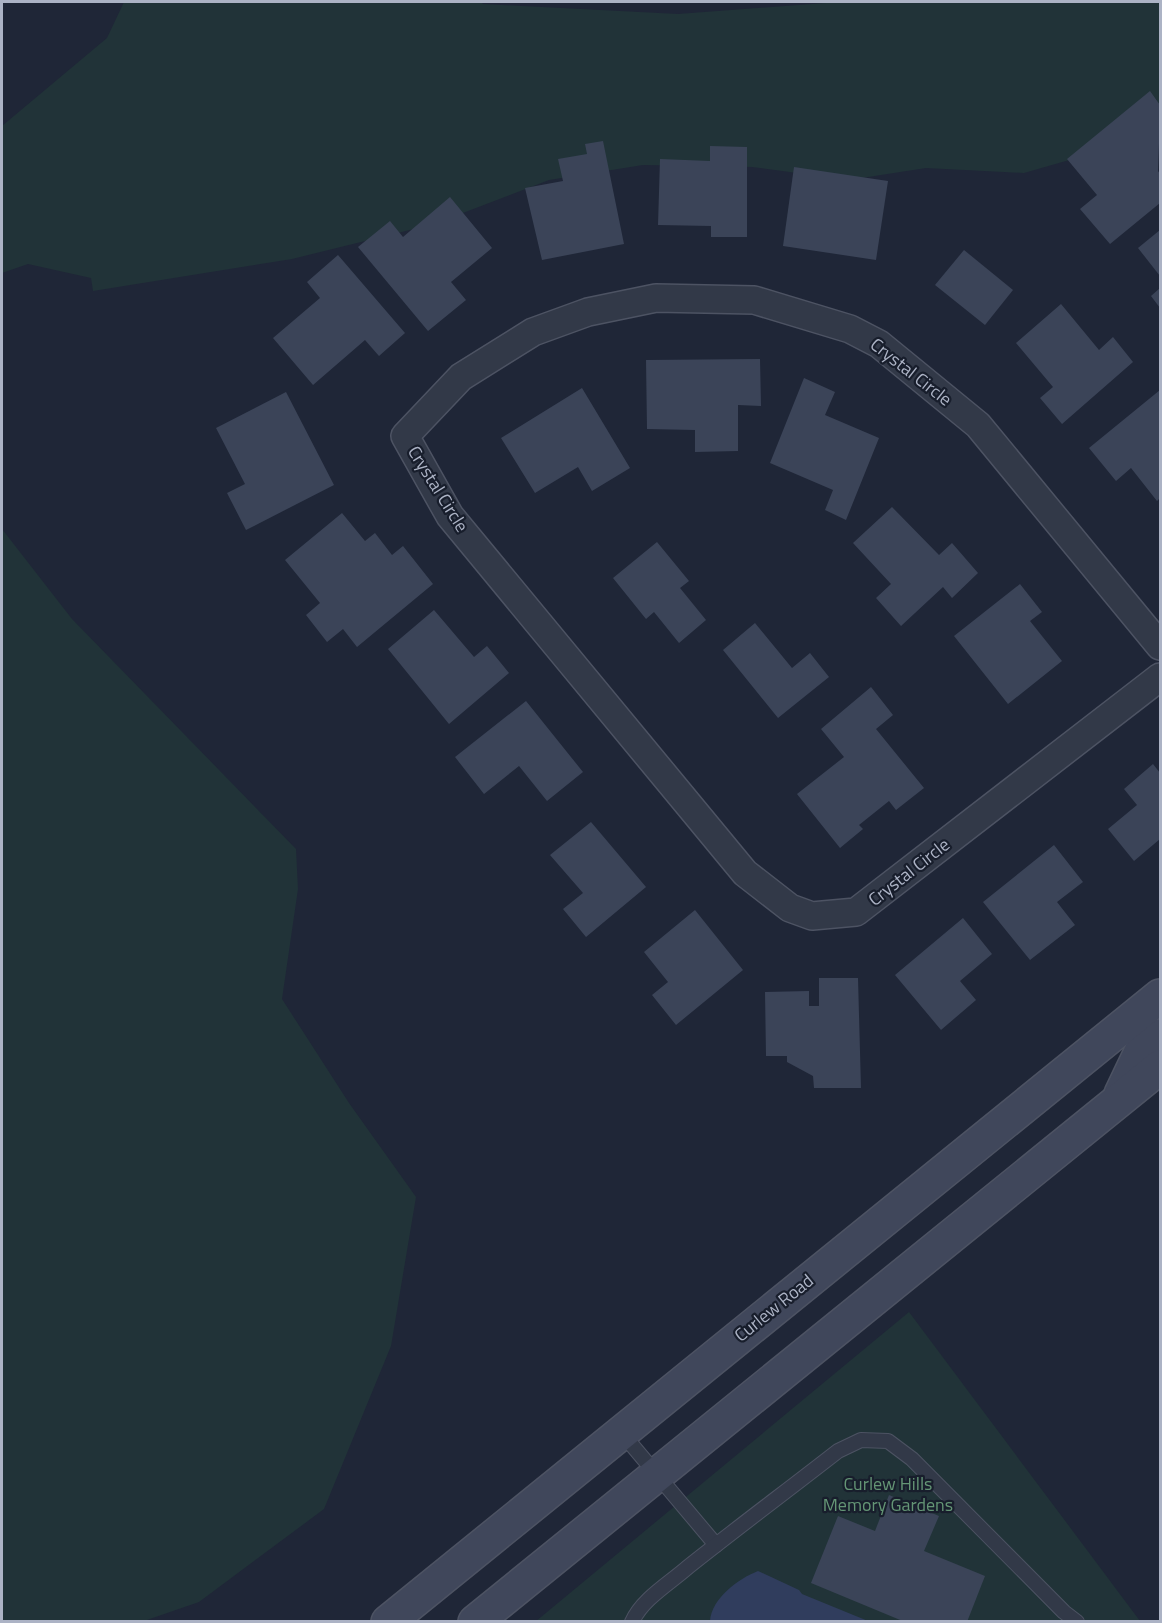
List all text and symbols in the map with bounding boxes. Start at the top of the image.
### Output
street label: Crystal Circle [865,331,958,412]
street label: Crystal Circle [401,440,476,537]
street label: Crystal Circle [862,831,955,912]
street label: Curlew Road [728,1267,819,1348]
park label: Curlew Hills Memory Gardens [823,1470,953,1518]

